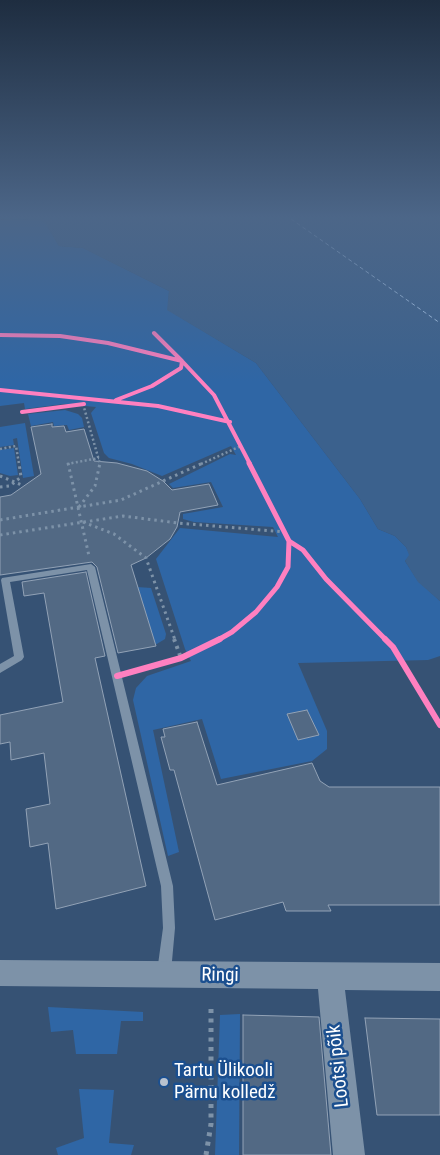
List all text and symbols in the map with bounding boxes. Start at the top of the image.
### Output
street label: Ringi [201,964,239,988]
street label: Lootsi põik [323,1024,355,1108]
place label: Tartu Ülikooli Pärnu kolledž [174,1060,276,1104]
marker: Tartu Ülikooli Pärnu kolledž [158,1076,170,1088]

